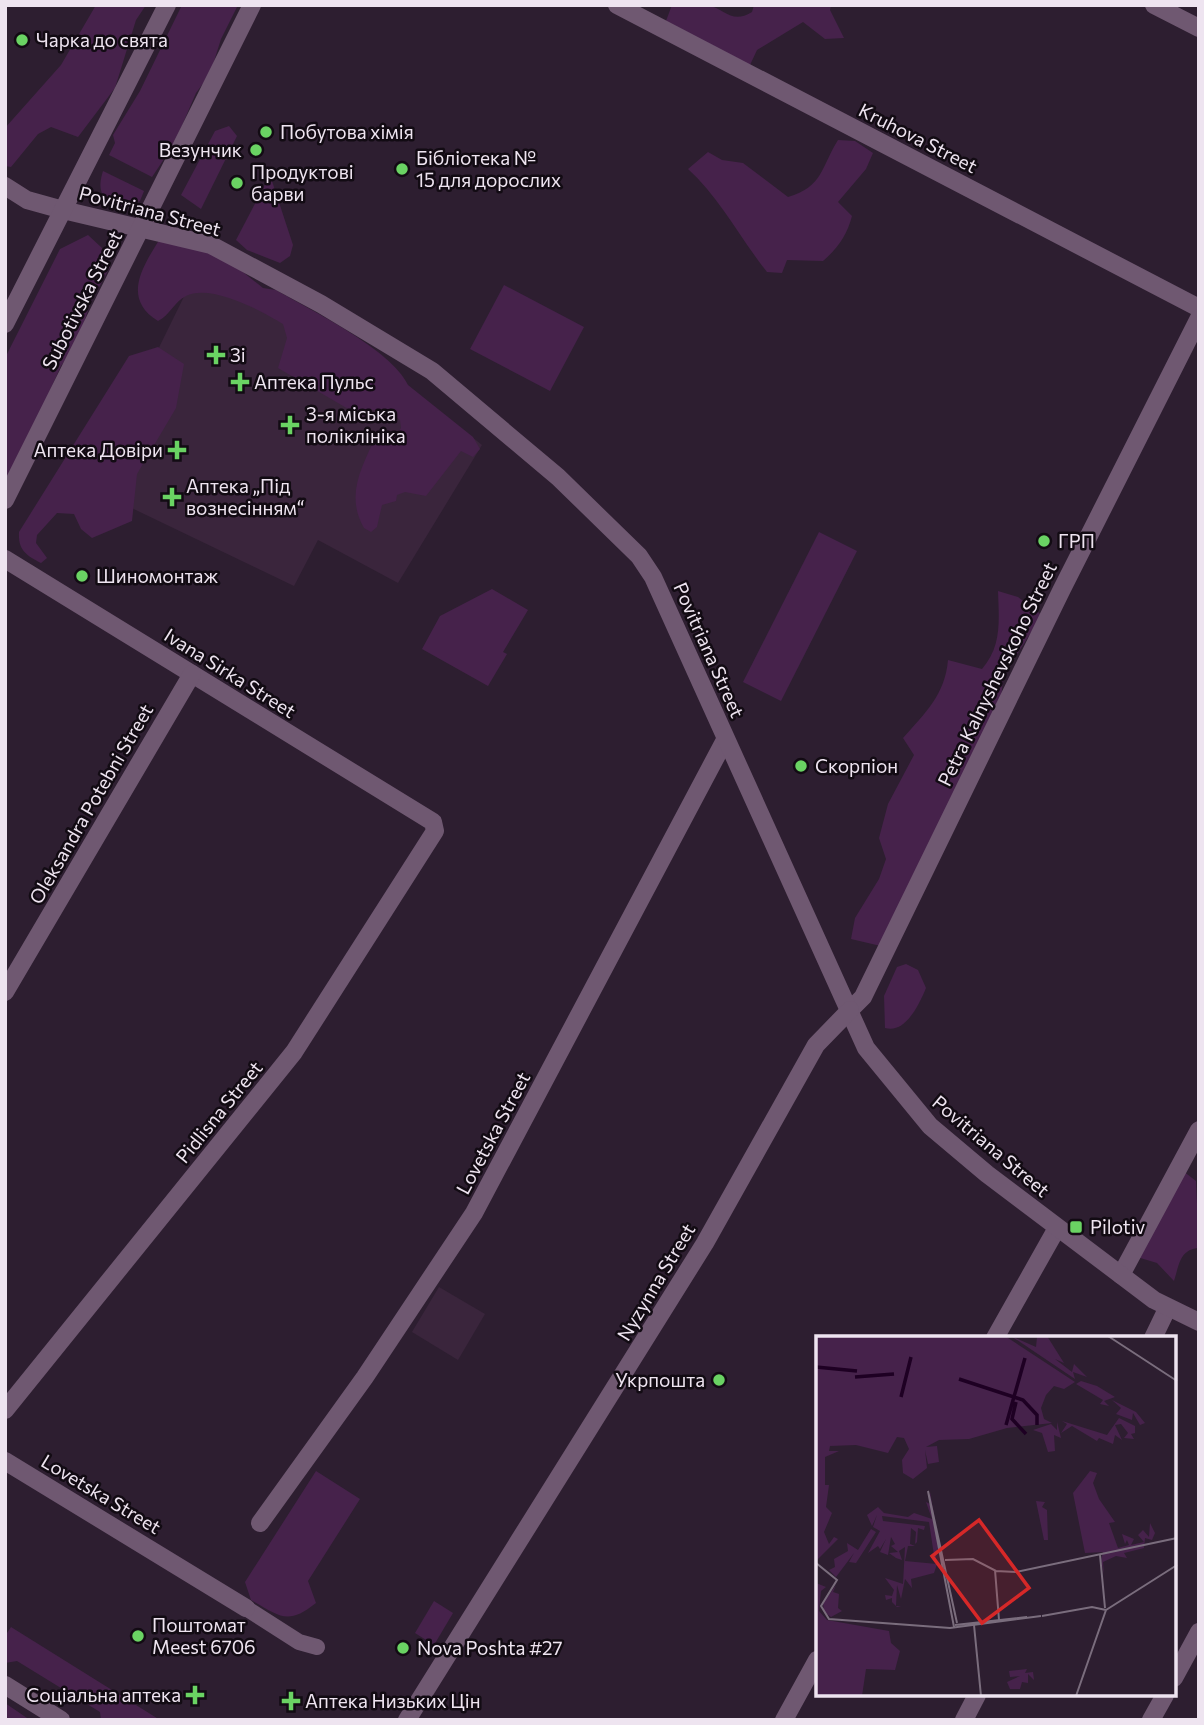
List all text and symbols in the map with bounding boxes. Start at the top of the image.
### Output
place label: Чарка до свята [36,28,168,51]
marker: Чарка до свята [14,32,30,48]
street label: Kruhova Street [855,98,981,177]
place label: Побутова хімія [280,120,414,143]
marker: Побутова хімія [258,124,274,140]
place label: Везунчик [159,138,242,161]
marker: Везунчик [248,142,264,158]
place label: Бібліотека № 15 для дорослих [416,146,561,191]
place label: Продуктові барви [251,160,354,205]
marker: Бібліотека № 15 для дорослих [394,161,410,177]
marker: Продуктові барви [229,175,245,191]
street label: Povitriana Street [77,181,224,241]
street label: Subotivska Street [37,226,127,373]
place label: 3і [230,343,246,366]
marker: 3і [208,347,224,363]
place label: Аптека Пульс [254,370,374,393]
marker: Аптека Пульс [232,374,248,390]
place label: 3-я міська поліклініка [306,402,406,447]
marker: 3-я міська поліклініка [280,415,300,435]
place label: Аптека Довіри [33,438,163,461]
marker: Аптека Довіри [169,442,185,458]
place label: Аптека „Під вознесінням“ [186,474,305,519]
marker: Аптека „Під вознесінням“ [164,489,180,505]
place label: ГРП [1058,529,1095,552]
marker: ГРП [1036,533,1052,549]
street label: Petra Kalnyshevskoho Street [932,558,1061,790]
place label: Шиномонтаж [96,564,218,587]
marker: Шиномонтаж [74,568,90,584]
street label: Povitriana Street [669,579,750,721]
street label: Ivana Sirka Street [160,623,300,722]
street label: Oleksandra Potebni Street [24,700,157,908]
place label: Скорпіон [815,754,898,777]
marker: Скорпіон [793,758,809,774]
street label: Pidlisna Street [171,1056,267,1167]
street label: Lovetska Street [451,1067,535,1198]
street label: Povitriana Street [928,1090,1055,1201]
place label: Pilotiv [1090,1215,1146,1238]
street label: Nyzynna Street [612,1219,700,1344]
marker: Pilotiv [1068,1219,1084,1235]
inset map [816,1336,1176,1697]
place label: Укрпошта [615,1368,705,1391]
marker: Укрпошта [711,1372,727,1388]
street label: Lovetska Street [37,1449,165,1538]
place label: Поштомат Meest 6706 [152,1613,256,1658]
marker: Поштомат Meest 6706 [130,1628,146,1644]
place label: Nova Poshta #27 [417,1636,563,1659]
marker: Nova Poshta #27 [395,1640,411,1656]
place label: Соціальна аптека [26,1683,181,1706]
marker: Соціальна аптека [187,1687,203,1703]
place label: Аптека Низьких Цін [305,1689,481,1712]
marker: Аптека Низьких Цін [283,1693,299,1709]

